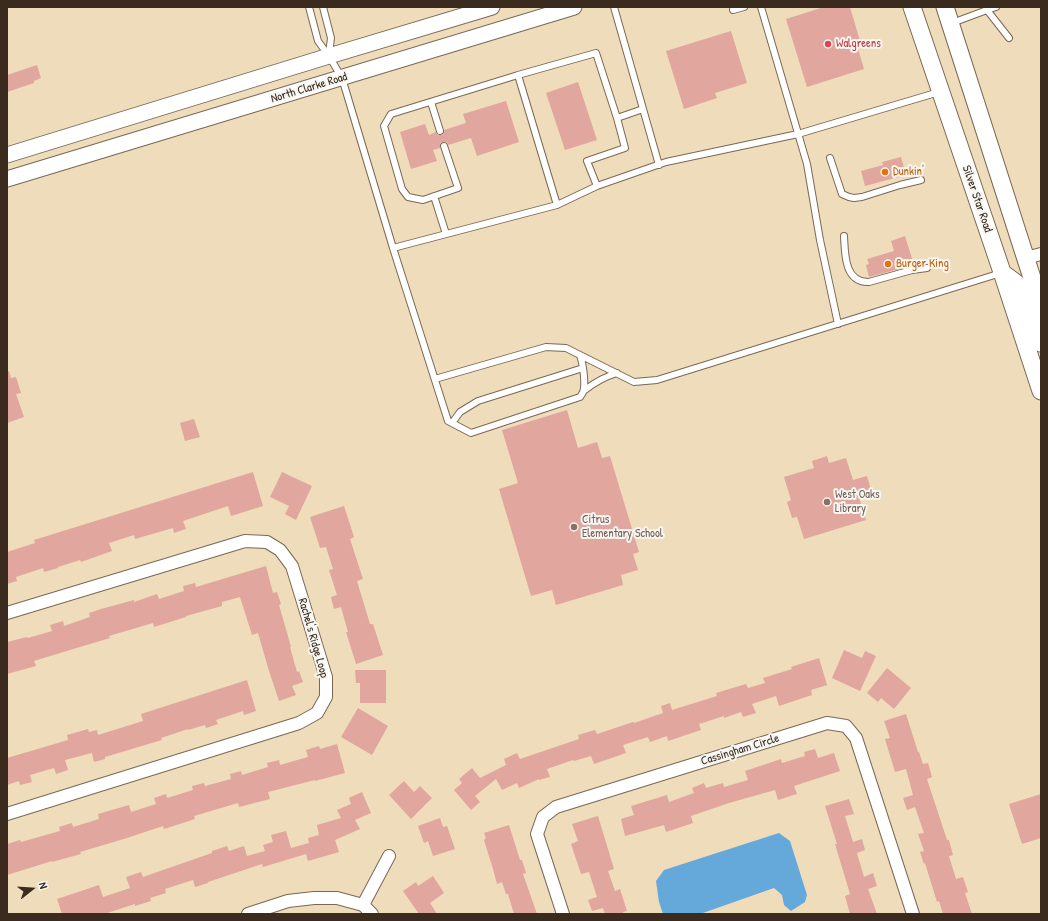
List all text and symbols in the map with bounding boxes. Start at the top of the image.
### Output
place label: Walgreens [836,37,881,51]
marker: Walgreens [823,39,833,49]
street label: North Clarke Road [269,70,349,106]
street label: Silver Star Road [959,164,995,234]
place label: Dunkin' [893,165,924,179]
marker: Dunkin' [880,167,890,177]
place label: Burger King [896,257,949,271]
marker: Burger King [883,259,893,269]
place label: West Oaks Library [835,488,880,516]
marker: West Oaks Library [822,497,832,507]
place label: Citrus Elementary School [582,513,663,541]
marker: Citrus Elementary School [569,522,579,532]
street label: Rachel's Ridge Loop [295,597,331,679]
street label: Cassingham Circle [699,731,781,769]
north arrow [12,869,52,909]
text: N [36,881,51,890]

